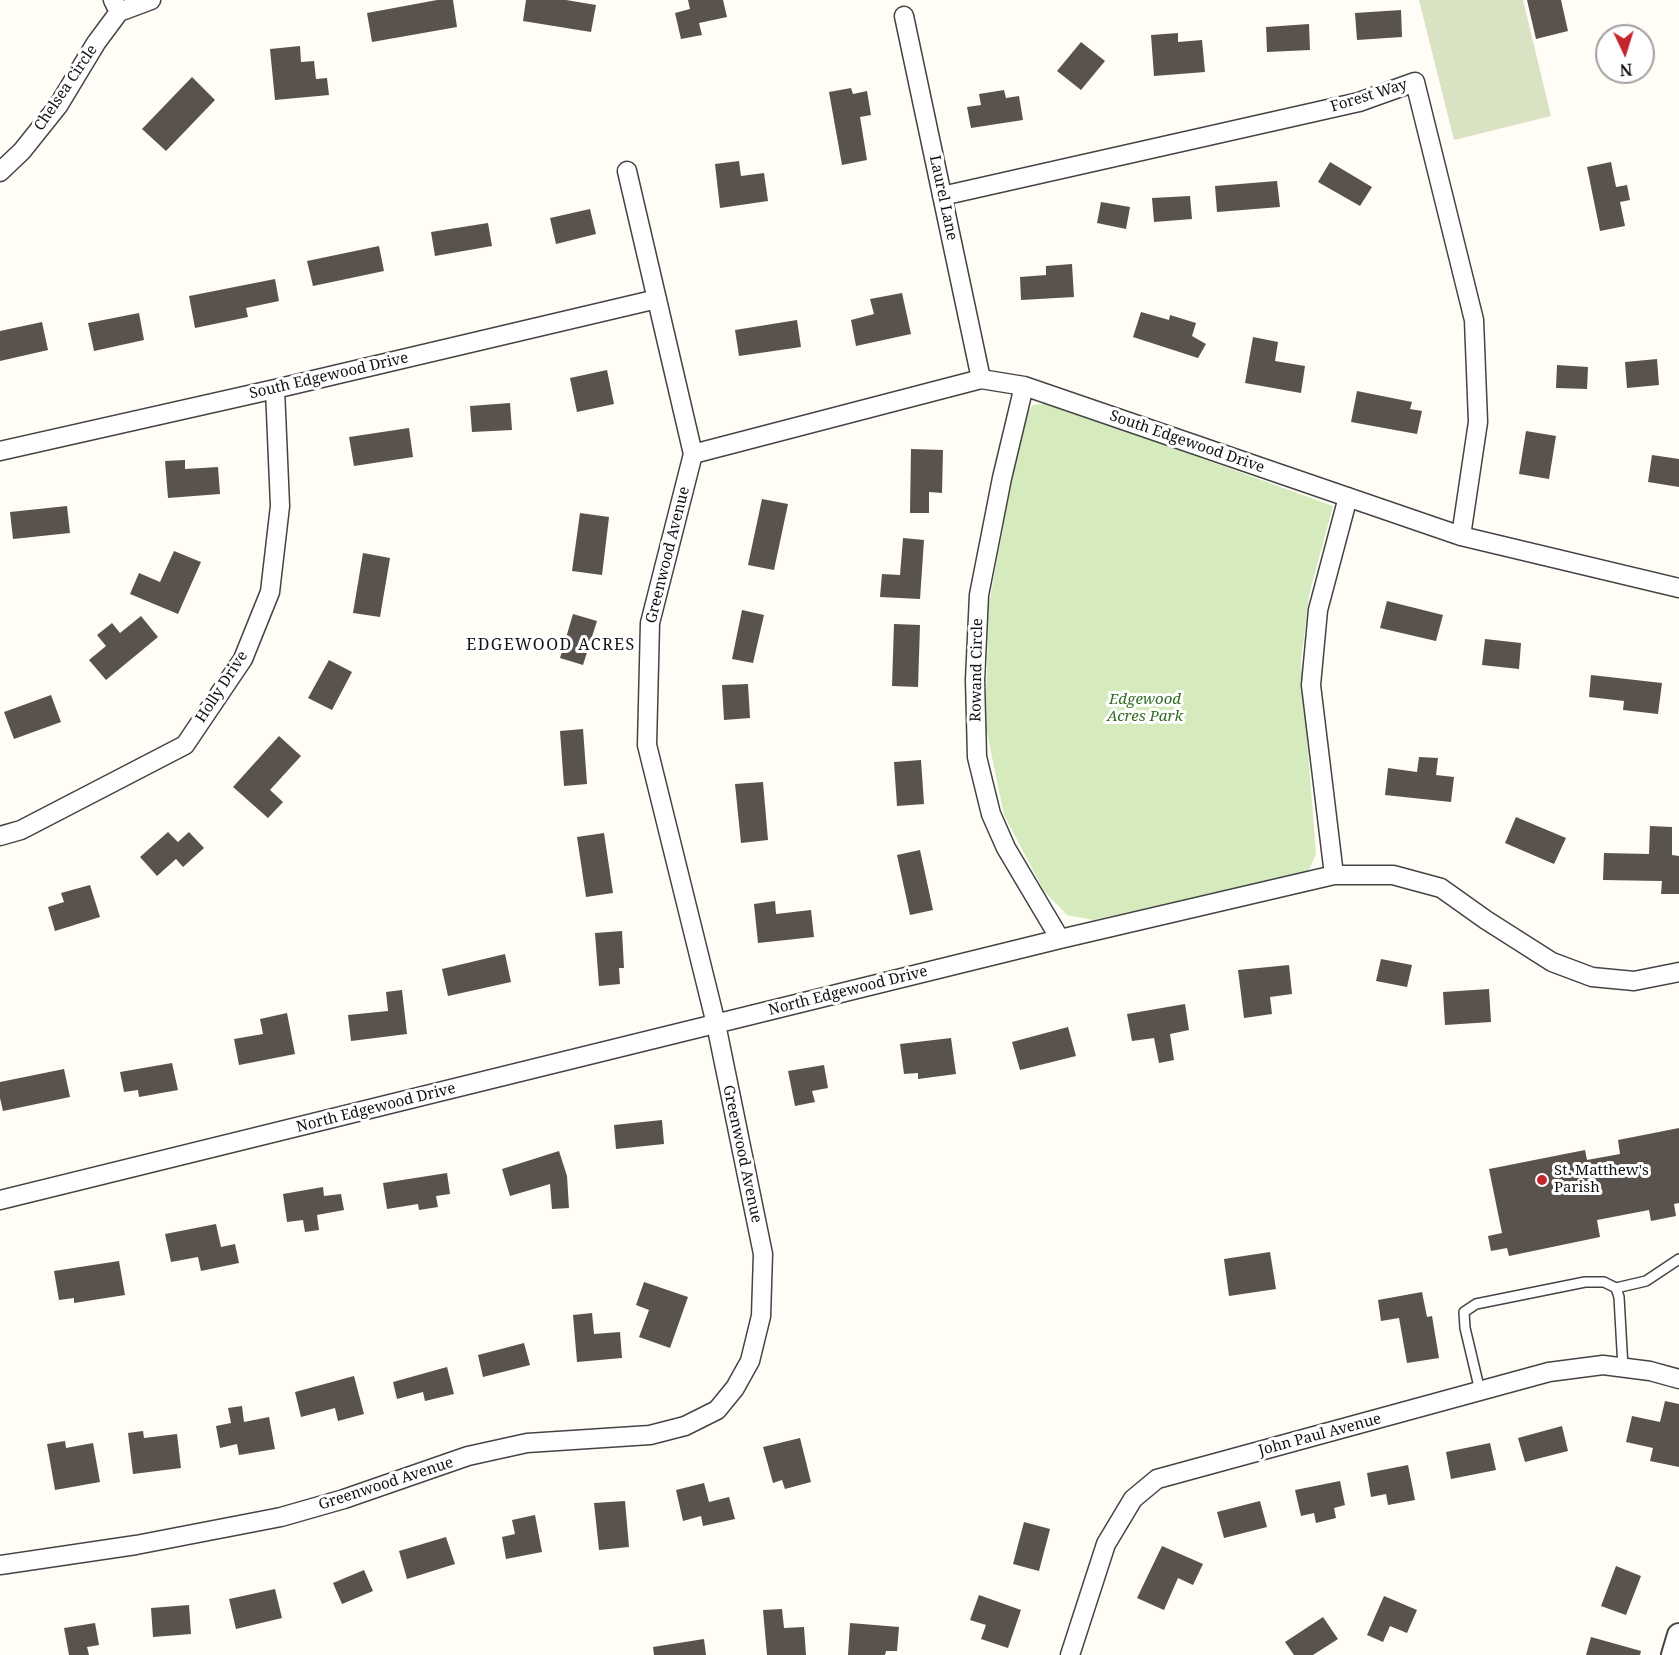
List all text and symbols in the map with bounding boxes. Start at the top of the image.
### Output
north arrow [1595,24,1655,84]
street label: Chelsea Circle [31,42,101,134]
text: N [1619,59,1633,81]
street label: Forest Way [1328,76,1410,116]
street label: Laurel Lane [925,154,961,242]
street label: South Edgewood Drive [248,349,410,403]
street label: South Edgewood Drive [1107,407,1267,477]
street label: Greenwood Avenue [642,485,694,625]
street label: Rowand Circle [967,618,987,722]
district label: EDGEWOOD ACRES [466,635,636,655]
street label: Holly Drive [192,648,252,726]
park label: Edgewood Acres Park [1107,691,1183,726]
street label: North Edgewood Drive [767,963,929,1019]
street label: North Edgewood Drive [295,1080,457,1136]
street label: Greenwood Avenue [719,1083,765,1225]
place label: St. Matthew's Parish [1554,1162,1649,1197]
marker: St. Matthew's Parish [1535,1173,1549,1187]
street label: John Paul Avenue [1257,1410,1383,1460]
street label: Greenwood Avenue [316,1454,456,1514]

